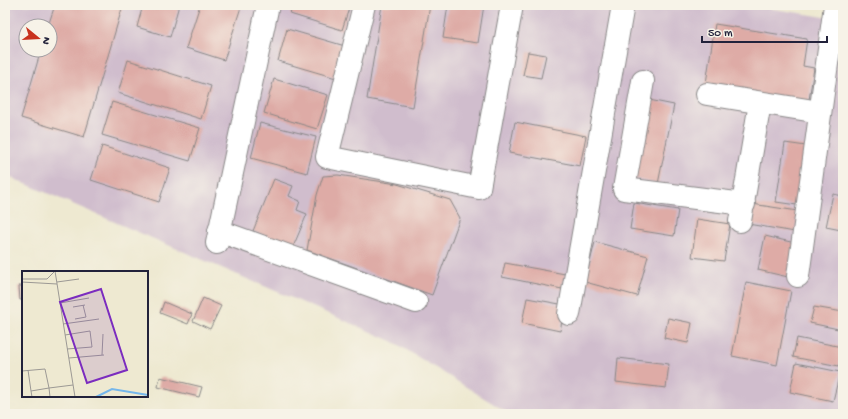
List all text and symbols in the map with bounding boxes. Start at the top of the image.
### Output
north arrow [18,18,58,58]
scale bar [702,18,827,44]
text: 50 m [708,27,733,41]
text: N [39,35,52,46]
inset map [22,271,148,397]

